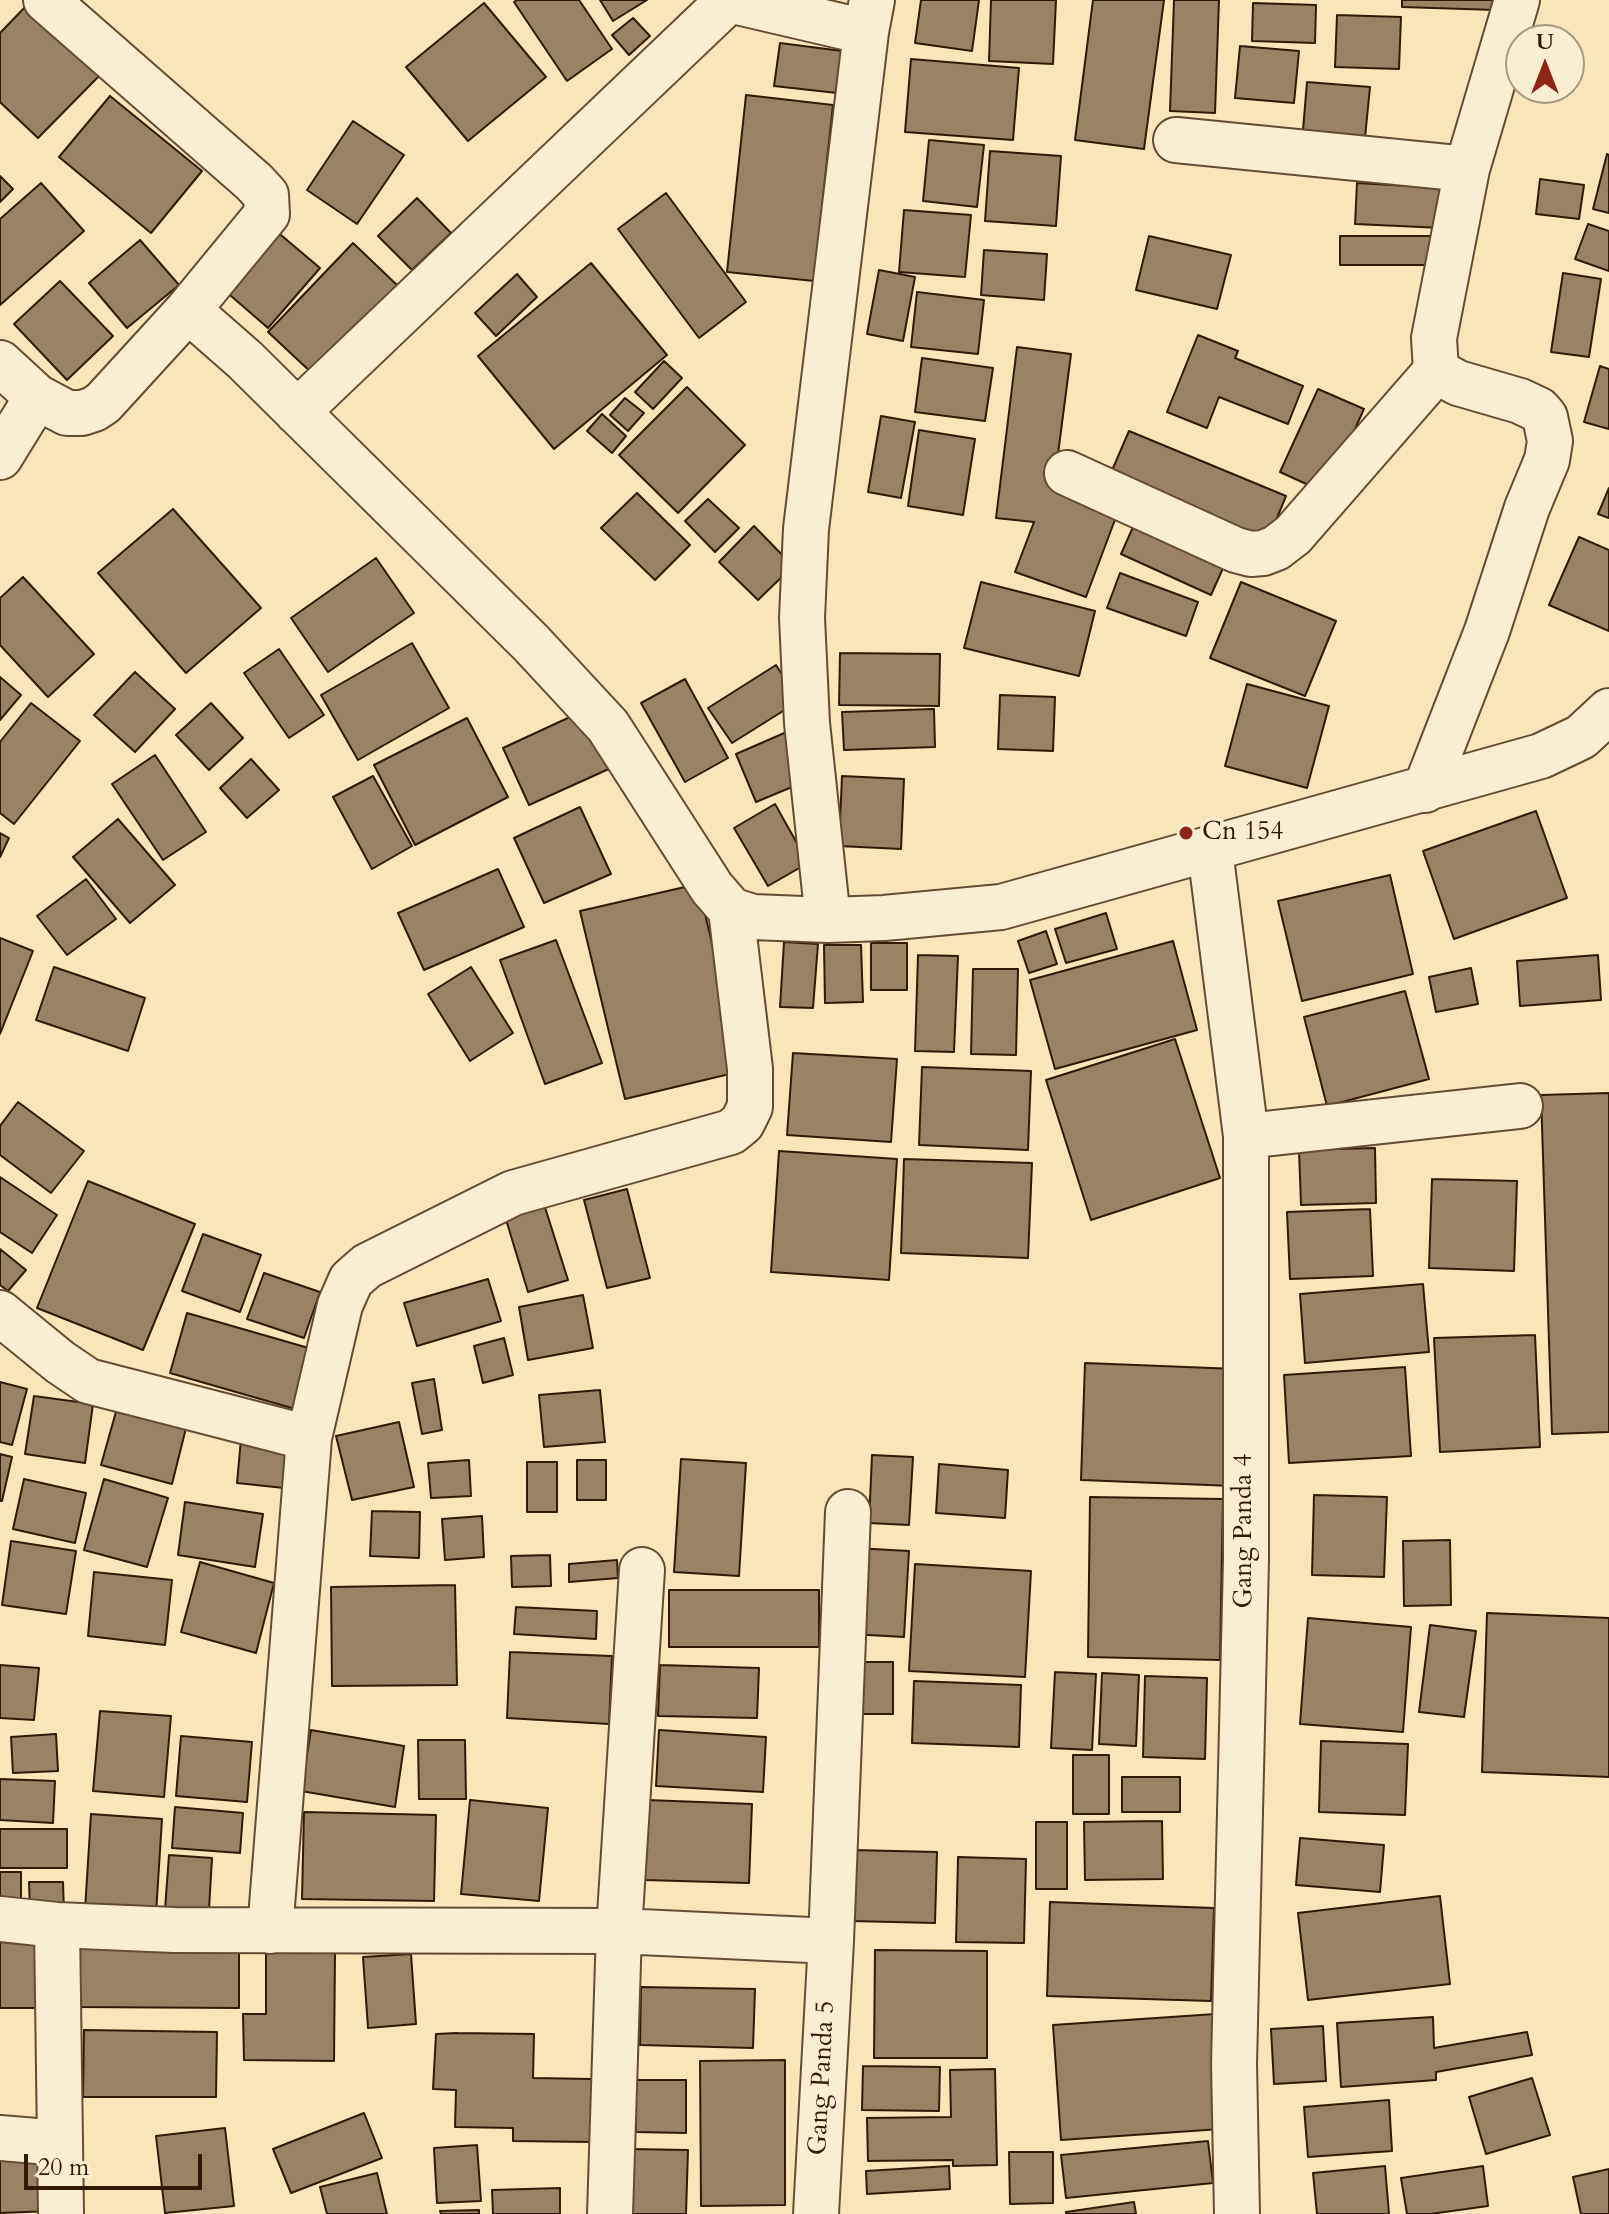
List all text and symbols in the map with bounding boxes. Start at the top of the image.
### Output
north arrow [1505,24,1585,104]
text: U [1536,27,1554,57]
place label: Cn 154 [1202,817,1284,849]
marker: Cn 154 [1177,824,1195,842]
street label: Gang Panda 4 [1229,1454,1261,1608]
street label: Gang Panda 5 [803,2000,843,2156]
scale bar [28,2138,206,2188]
text: 20 m [38,2151,89,2184]

